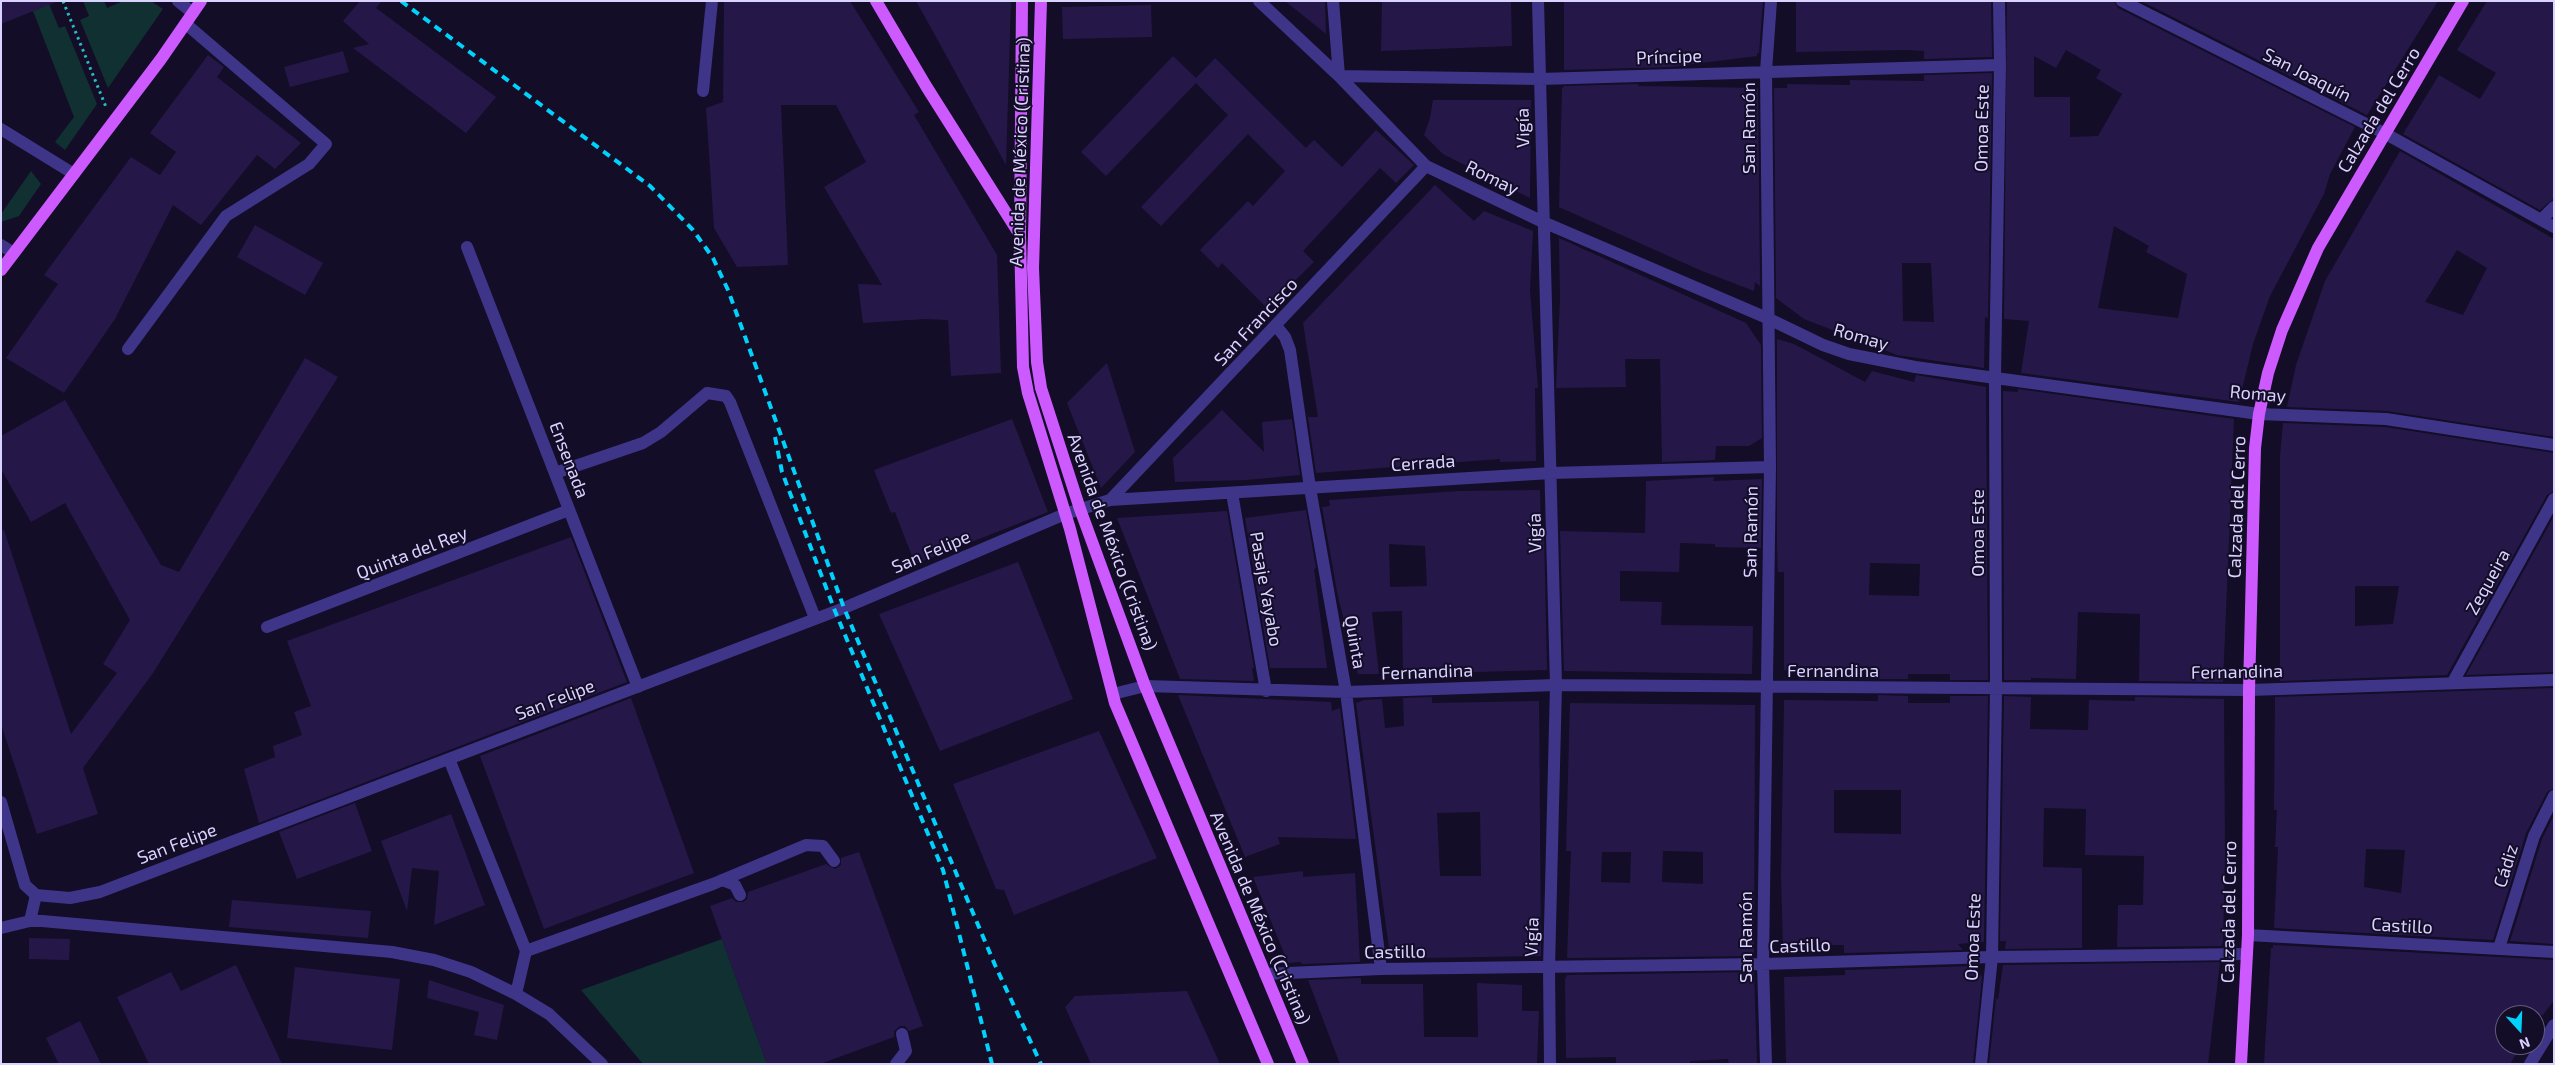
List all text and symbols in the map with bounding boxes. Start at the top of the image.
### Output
street label: Avenida de México (Cristina) [1005,37,1035,267]
street label: Calzada del Cerro [2333,43,2425,177]
street label: San Joaquín [2259,44,2355,106]
street label: Príncipe [1636,45,1702,69]
street label: San Ramón [1738,82,1760,174]
street label: Omoa Este [1970,84,1994,172]
street label: Vigía [1512,108,1534,148]
street label: Romay [1462,156,1522,200]
street label: San Francisco [1210,273,1302,371]
street label: Romay [1831,319,1891,355]
street label: Romay [2229,381,2287,407]
street label: Ensenada [545,419,593,501]
street label: Avenida de México (Cristina) [1063,431,1161,653]
street label: Calzada del Cerro [2224,435,2250,579]
street label: Cerrada [1390,450,1456,476]
street label: San Ramón [1739,486,1763,578]
street label: Omoa Este [1967,489,1989,577]
street label: Vigía [1524,513,1546,553]
street label: Quinta del Rey [353,522,471,584]
street label: San Felipe [888,526,974,578]
street label: Pasaje Yayabo [1245,530,1287,648]
street label: Zequeira [2461,545,2515,619]
street label: Quinta [1340,614,1370,670]
street label: Fernandina [1381,660,1473,684]
street label: Fernandina [1787,660,1879,682]
street label: Fernandina [2191,660,2283,684]
street label: San Felipe [512,675,598,725]
street label: Avenida de México (Cristina) [1205,808,1315,1028]
street label: San Felipe [134,819,220,869]
street label: Calzada del Cerro [2217,841,2241,983]
street label: Cádiz [2489,842,2523,890]
street label: San Ramón [1735,891,1757,983]
street label: Omoa Este [1961,893,1985,981]
street label: Castillo [2371,914,2433,938]
street label: Vigía [1521,917,1543,957]
street label: Castillo [1769,934,1831,958]
street label: Castillo [1364,941,1426,963]
north arrow [2495,1005,2545,1055]
text: N [2517,1034,2533,1053]

